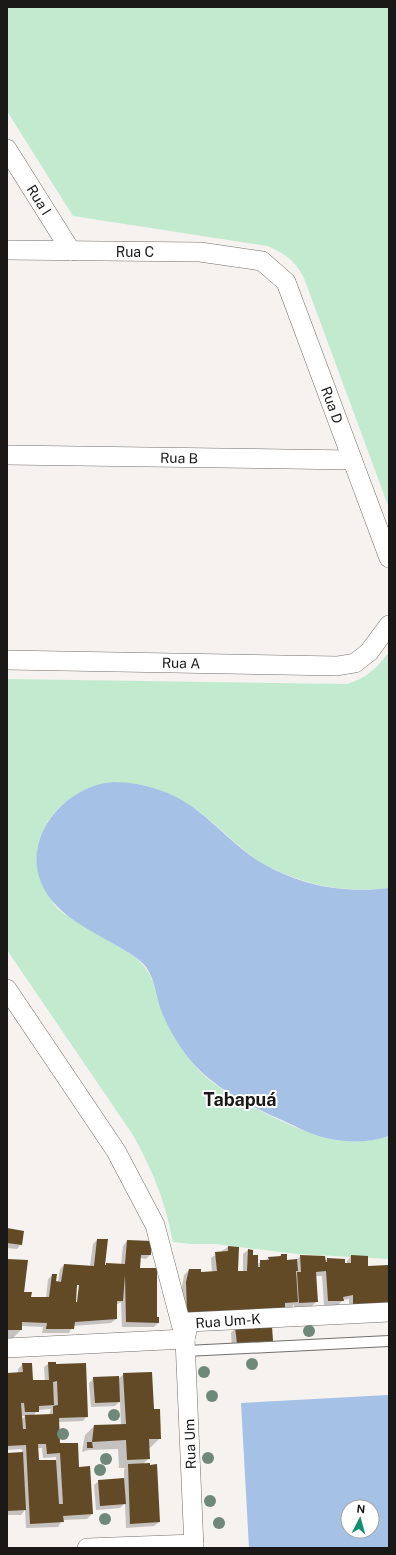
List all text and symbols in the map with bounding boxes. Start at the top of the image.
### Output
street label: Rua I [24,182,54,218]
street label: Rua C [116,244,154,260]
street label: Rua D [318,384,346,426]
street label: Rua B [160,450,198,466]
street label: Rua A [162,655,200,671]
district label: Tabapuá [203,1089,277,1110]
street label: Rua Um-K [195,1311,262,1331]
street label: Rua Um [181,1418,199,1470]
north arrow [340,1499,380,1539]
text: N [356,1503,366,1515]

